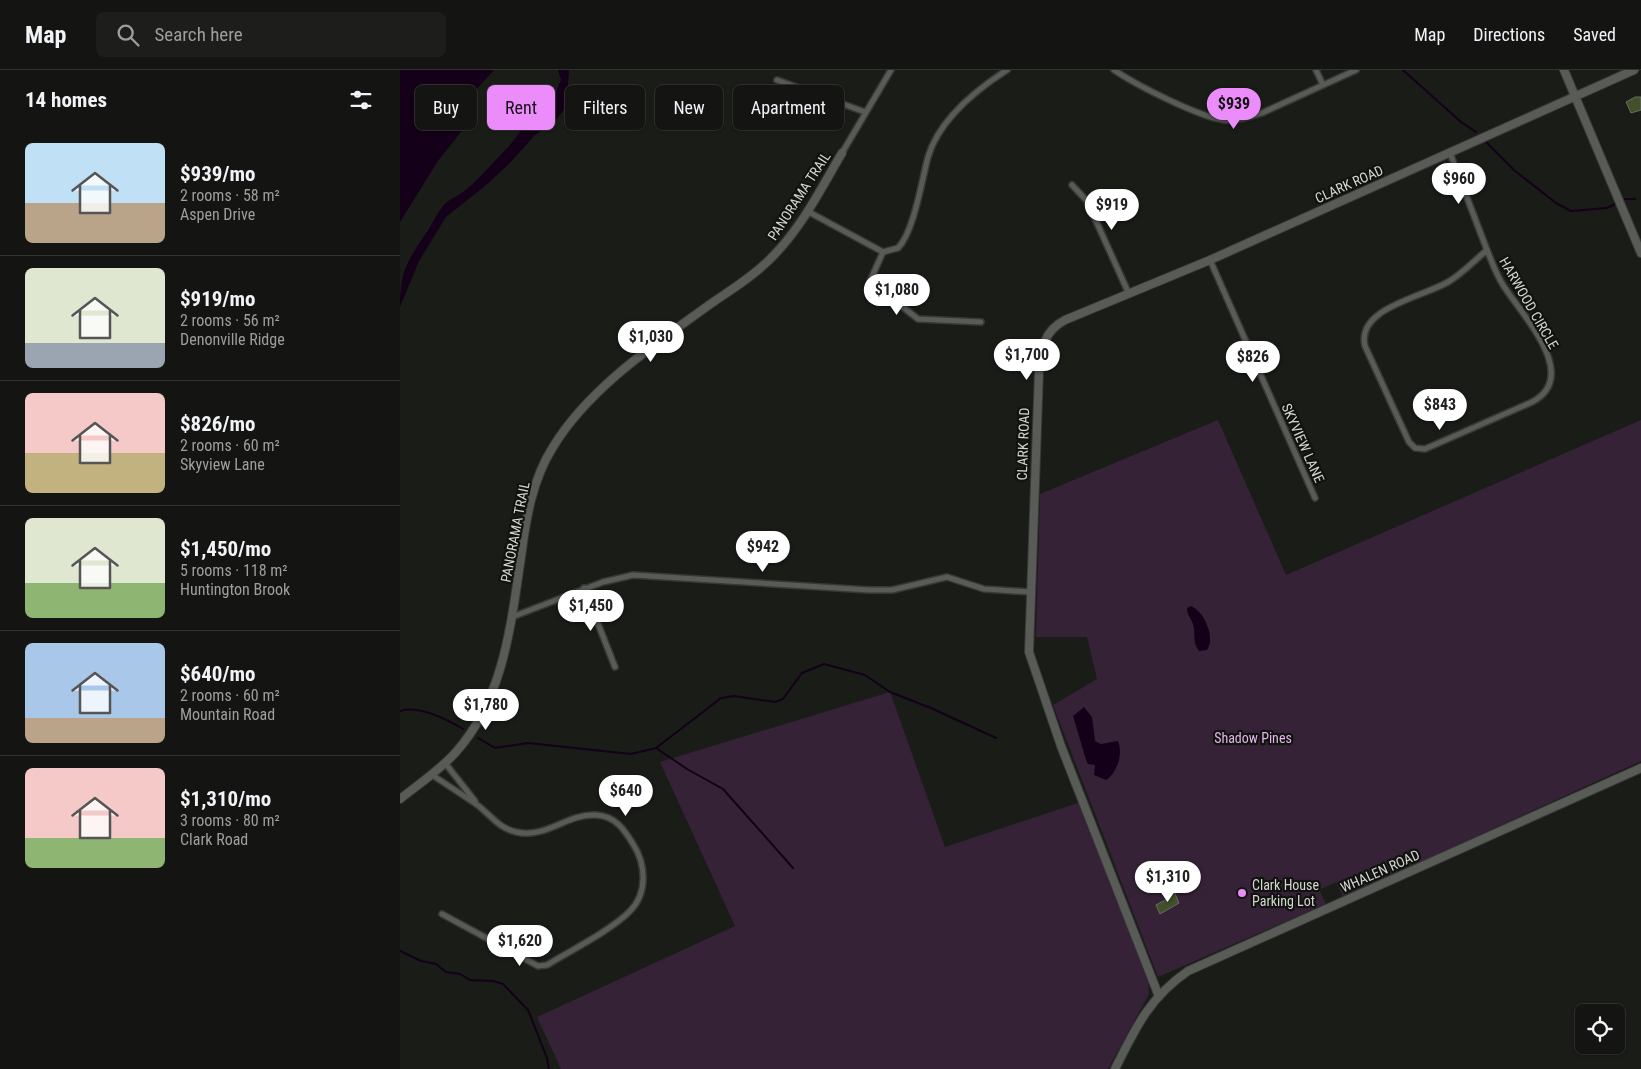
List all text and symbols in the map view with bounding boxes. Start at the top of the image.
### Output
search box [96,12,446,57]
text: Map [25,21,66,49]
icon: search [114,21,142,49]
text: Search here [154,23,243,46]
text: Map [1414,24,1445,45]
text: Directions [1473,24,1545,45]
text: Saved [1573,24,1616,45]
chip: Buy [415,85,477,130]
chip: Rent [487,85,555,130]
chip: Filters [565,85,645,130]
chip: New [655,85,723,130]
chip: Apartment [733,85,844,130]
icon: filters [347,86,375,114]
text: 14 homes [25,88,107,112]
pin: $939 [1204,88,1264,130]
text: $939 [1218,94,1250,113]
street label: PANORAMA TRAIL [764,149,834,243]
text: $939/mo [180,162,255,186]
street label: CLARK ROAD [1312,162,1386,206]
pin: $960 [1429,162,1489,205]
icon: home [65,163,125,223]
text: $960 [1443,169,1475,188]
text: 2 rooms · 58 m² [180,186,280,205]
pin: $919 [1082,189,1142,231]
text: $919 [1096,195,1128,214]
text: Aspen Drive [180,205,255,224]
street label: HARWOOD CIRCLE [1496,254,1562,352]
pin: $1,080 [856,274,938,316]
text: $1,080 [875,280,919,299]
text: $919/mo [180,287,255,311]
icon: home [65,288,125,348]
text: 2 rooms · 56 m² [180,311,280,330]
pin: $1,030 [610,320,692,363]
text: $1,030 [629,327,673,346]
text: Denonville Ridge [180,330,285,349]
pin: $1,700 [986,338,1068,381]
pin: $826 [1223,340,1283,383]
text: $1,700 [1005,345,1049,364]
text: $826 [1237,347,1269,366]
pin: $843 [1410,388,1470,431]
text: $843 [1424,395,1456,414]
street label: SKYVIEW LANE [1278,401,1328,485]
street label: CLARK ROAD [1014,407,1032,481]
text: $826/mo [180,412,255,436]
icon: home [65,413,125,473]
text: 2 rooms · 60 m² [180,436,280,455]
text: Skyview Lane [180,455,265,474]
street label: PANORAMA TRAIL [497,480,533,584]
pin: $942 [733,530,793,573]
text: $1,450/mo [180,537,271,561]
text: $942 [747,537,779,556]
icon: home [65,538,125,598]
text: 5 rooms · 118 m² [180,561,288,580]
text: Huntington Brook [180,580,290,599]
pin: $1,450 [550,590,632,632]
text: $1,450 [569,596,613,615]
text: $640/mo [180,662,255,686]
icon: home [65,663,125,723]
text: 2 rooms · 60 m² [180,686,280,705]
pin: $1,780 [445,688,527,731]
text: $1,780 [464,695,508,714]
text: Mountain Road [180,705,275,724]
park label: Shadow Pines [1214,730,1292,746]
pin: $640 [596,774,656,817]
text: $640 [610,781,642,800]
text: $1,310/mo [180,787,271,811]
icon: home [65,788,125,848]
text: 3 rooms · 80 m² [180,811,280,830]
text: Clark Road [180,830,248,849]
street label: WHALEN ROAD [1338,846,1422,896]
pin: $1,310 [1127,860,1209,903]
text: $1,310 [1146,867,1190,886]
place label: Clark House Parking Lot [1252,877,1320,909]
marker: Clark House Parking Lot [1236,887,1248,899]
pin: $1,620 [479,924,561,967]
text: $1,620 [498,931,542,950]
map controls [1575,1004,1625,1054]
button: locate [1575,1004,1625,1054]

